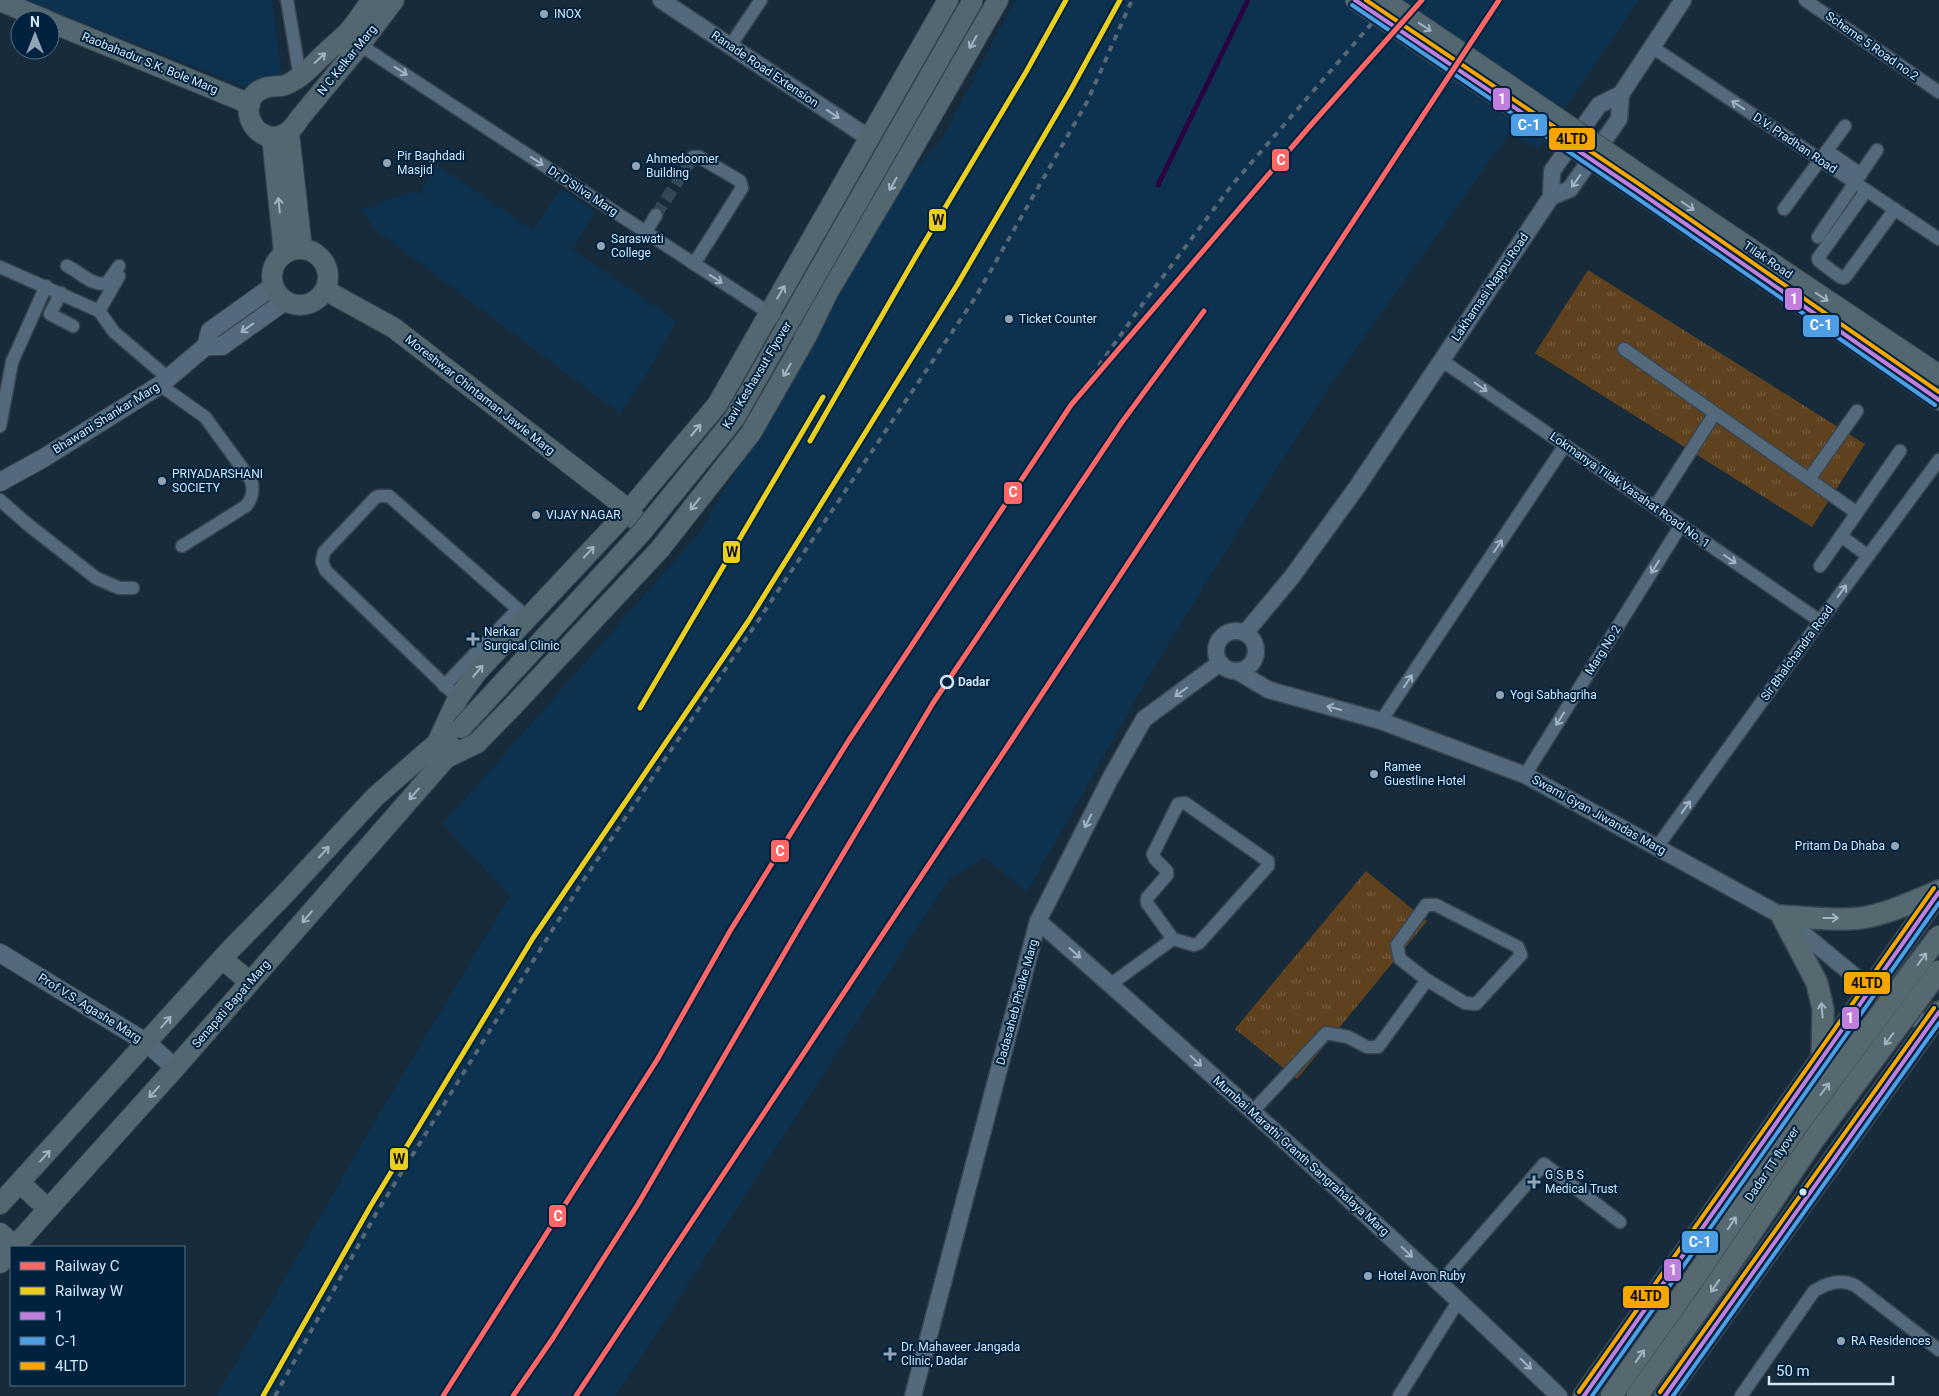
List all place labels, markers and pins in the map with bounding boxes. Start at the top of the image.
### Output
place label: INOX [554,7,582,21]
marker: INOX [538,8,550,20]
place label: Pir Baghdadi Masjid [397,149,465,177]
place label: Ahmedoomer Building [646,152,719,180]
marker: Pir Baghdadi Masjid [381,157,393,169]
marker: Ahmedoomer Building [630,160,642,172]
place label: Saraswati College [611,232,664,260]
marker: Saraswati College [595,240,607,252]
place label: Ticket Counter [1019,312,1097,326]
marker: Ticket Counter [1003,313,1015,325]
place label: PRIYADARSHANI SOCIETY [172,467,263,495]
marker: PRIYADARSHANI SOCIETY [156,475,168,487]
place label: VIJAY NAGAR [546,508,621,522]
marker: VIJAY NAGAR [530,509,542,521]
place label: Nerkar Surgical Clinic [484,625,560,653]
marker: Nerkar Surgical Clinic [466,632,480,646]
marker: Dadar [940,675,954,689]
place label: Dadar [958,675,990,689]
place label: Yogi Sabhagriha [1510,688,1597,702]
marker: Yogi Sabhagriha [1494,689,1506,701]
place label: Ramee Guestline Hotel [1384,760,1466,788]
marker: Ramee Guestline Hotel [1368,768,1380,780]
place label: Pritam Da Dhaba [1795,839,1885,853]
marker: Pritam Da Dhaba [1889,840,1901,852]
place label: G S B S Medical Trust [1545,1168,1618,1196]
marker: G S B S Medical Trust [1527,1175,1541,1189]
unlabelled marker [1798,1187,1808,1197]
place label: Hotel Avon Ruby [1378,1269,1466,1283]
marker: Hotel Avon Ruby [1362,1270,1374,1282]
place label: RA Residences [1851,1334,1931,1348]
marker: RA Residences [1835,1335,1847,1347]
place label: Dr. Mahaveer Jangada Clinic, Dadar [901,1340,1020,1368]
marker: Dr. Mahaveer Jangada Clinic, Dadar [883,1347,897,1361]

